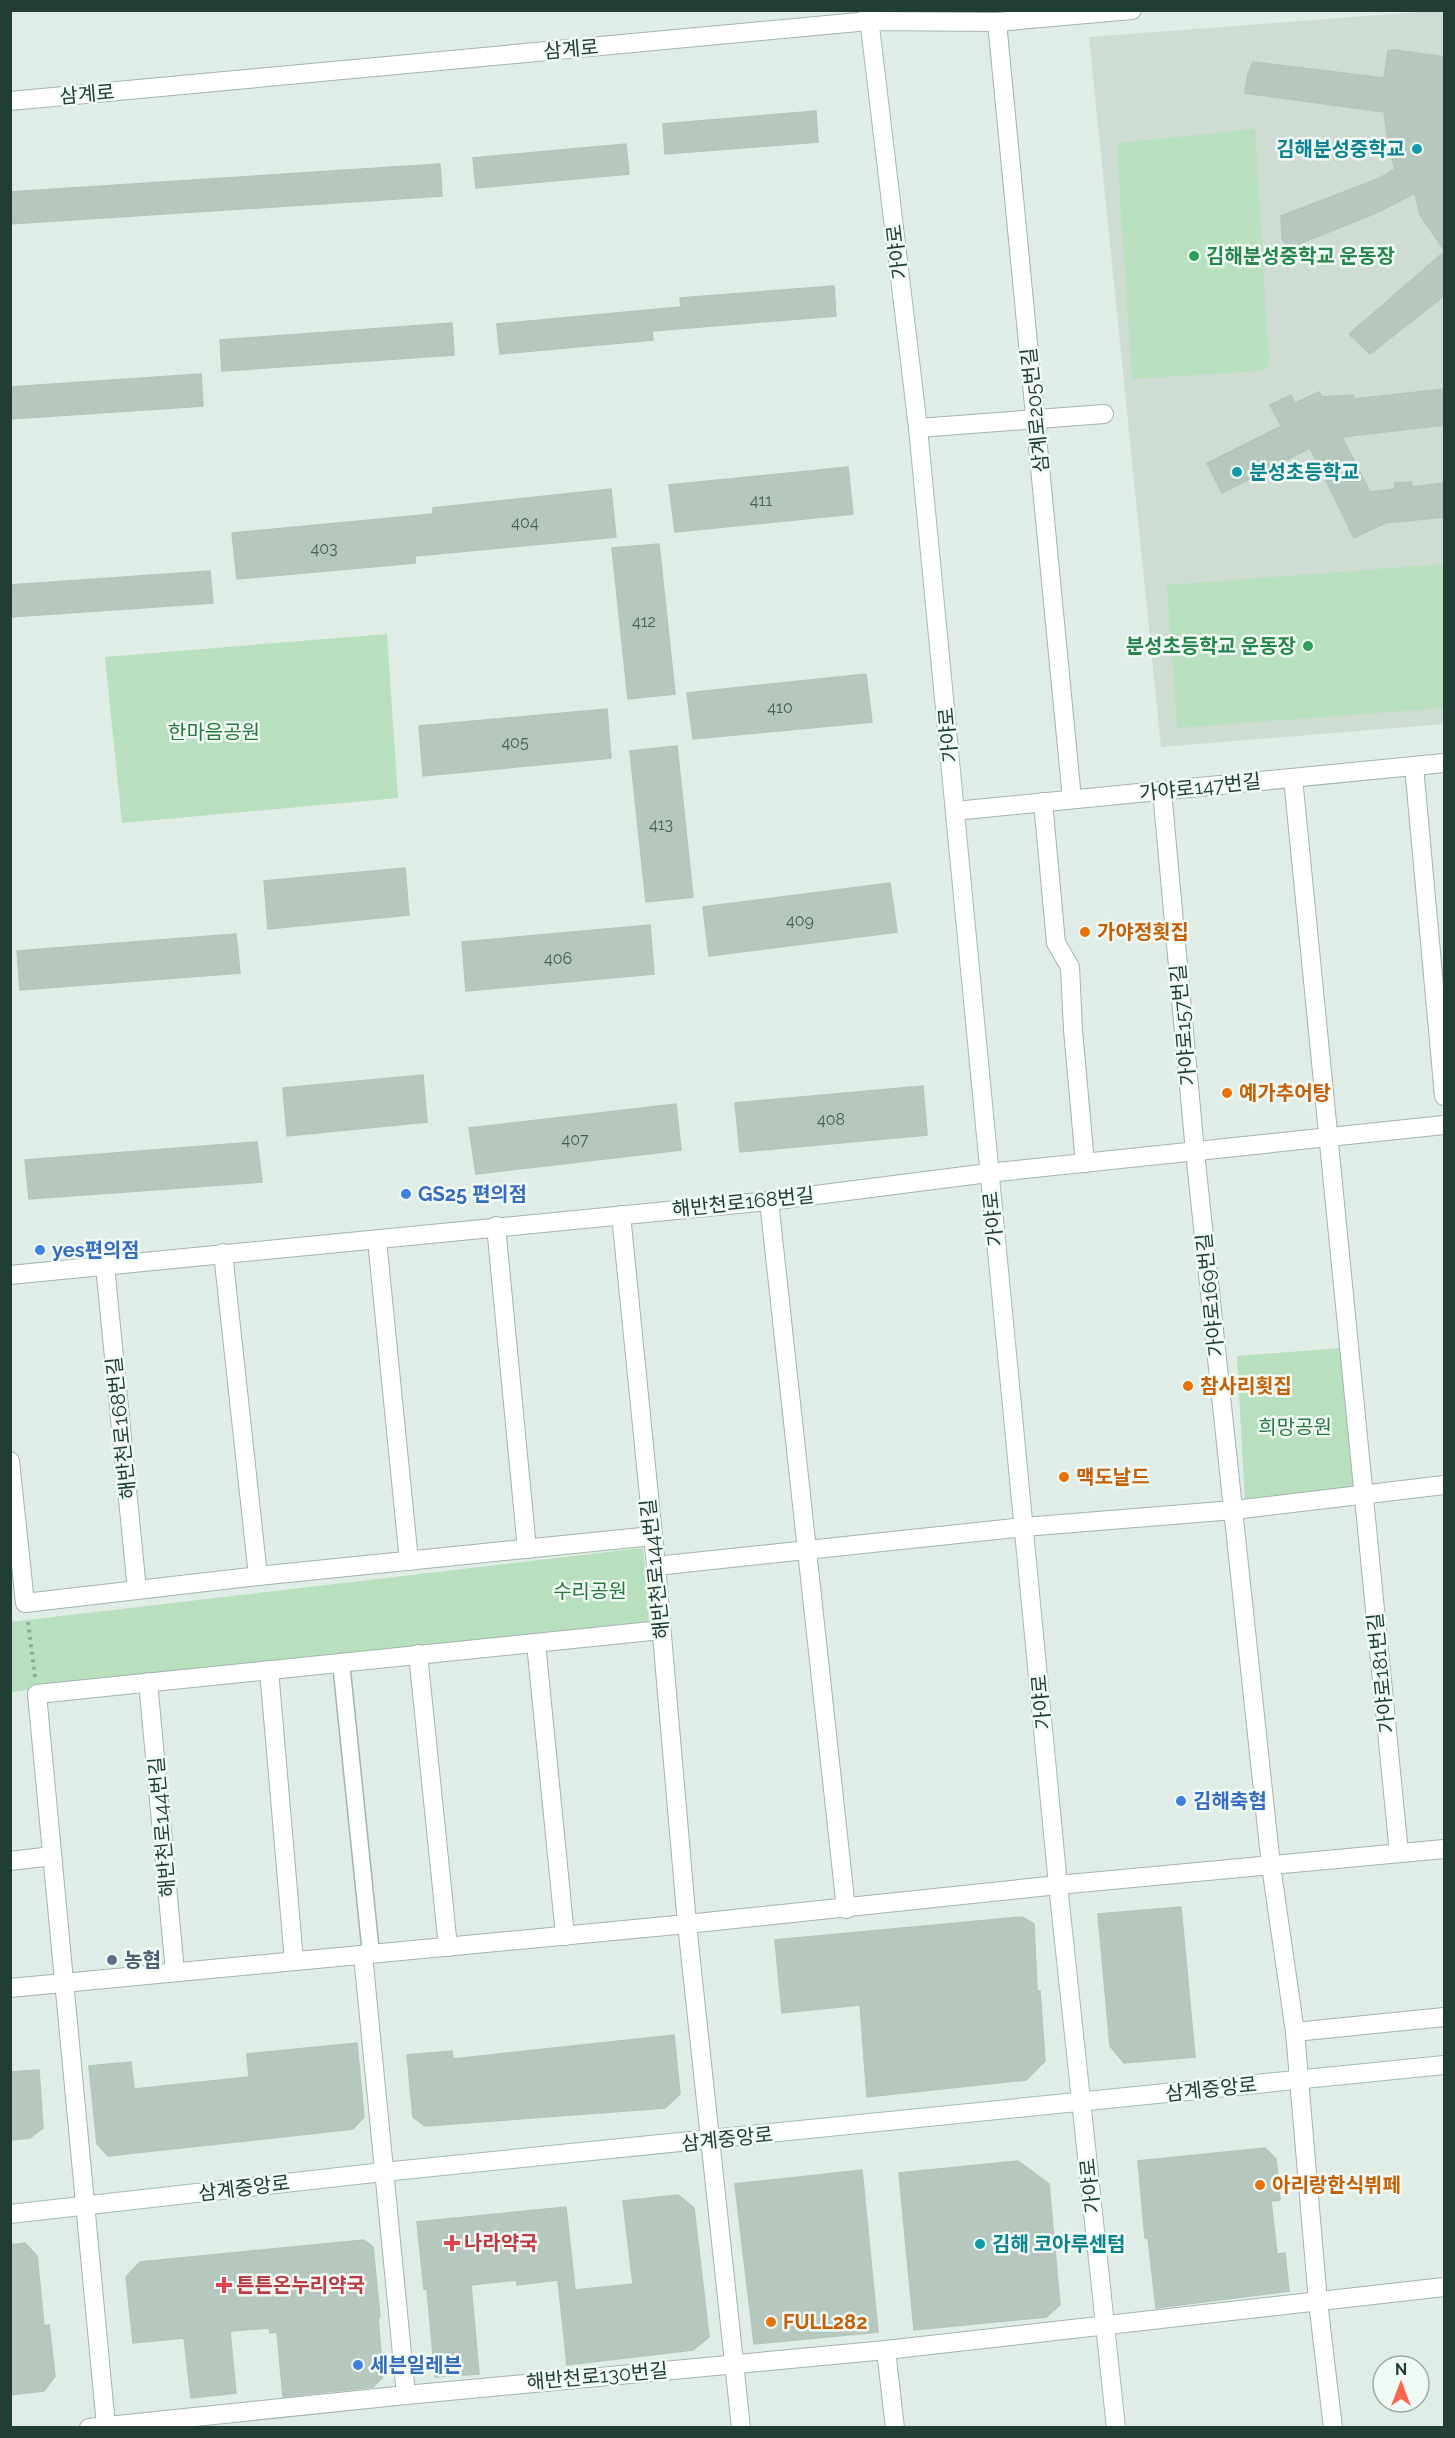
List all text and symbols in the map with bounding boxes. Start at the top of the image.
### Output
street label: 삼계로 [542,35,600,63]
street label: 삼계로 [58,80,116,108]
place label: 김해분성중학교 [1276,137,1405,161]
marker: 김해분성중학교 [1410,142,1424,156]
street label: 가야로 [882,223,912,281]
place label: 김해분성중학교 운동장 [1206,244,1395,268]
marker: 김해분성중학교 운동장 [1187,249,1201,263]
street label: 삼계로205번길 [1017,346,1053,474]
place label: 분성초등학교 [1249,460,1359,484]
marker: 분성초등학교 [1230,465,1244,479]
house number: 411 [750,491,772,510]
house number: 404 [511,513,539,532]
house number: 403 [310,539,338,558]
house number: 412 [632,612,656,631]
place label: 분성초등학교 운동장 [1126,634,1296,658]
marker: 분성초등학교 운동장 [1301,639,1315,653]
house number: 410 [767,698,793,717]
street label: 가야로 [934,706,962,764]
park label: 한마음공원 [168,720,260,744]
house number: 405 [501,733,529,752]
street label: 가야로147번길 [1138,769,1262,805]
house number: 413 [649,815,673,834]
house number: 409 [786,911,814,930]
place label: 가야정횟집 [1097,920,1189,944]
marker: 가야정횟집 [1078,925,1092,939]
house number: 406 [544,949,572,968]
street label: 가야로157번길 [1166,963,1200,1087]
place label: 예가추어탕 [1239,1081,1331,1105]
marker: 예가추어탕 [1220,1086,1234,1100]
house number: 408 [817,1110,845,1129]
house number: 407 [562,1130,589,1149]
place label: GS25 편의점 [418,1182,527,1206]
street label: 해반천로168번길 [671,1183,815,1221]
marker: GS25 편의점 [399,1187,413,1201]
street label: 가야로 [978,1190,1008,1248]
street label: 가야로169번길 [1192,1232,1228,1358]
place label: yes편의점 [52,1238,140,1262]
marker: yes편의점 [33,1243,47,1257]
street label: 해반천로168번길 [102,1356,140,1500]
place label: 참사리횟집 [1200,1374,1292,1398]
marker: 참사리횟집 [1181,1379,1195,1393]
park label: 희망공원 [1258,1415,1332,1439]
place label: 맥도날드 [1076,1465,1150,1489]
marker: 맥도날드 [1057,1470,1071,1484]
street label: 해반천로144번길 [636,1498,674,1640]
park label: 수리공원 [553,1579,627,1603]
street label: 가야로181번길 [1363,1612,1399,1734]
street label: 가야로 [1027,1673,1055,1731]
street label: 해반천로144번길 [144,1756,180,1898]
place label: 김해축협 [1193,1789,1267,1813]
marker: 김해축협 [1174,1794,1188,1808]
place label: 농협 [124,1948,161,1972]
marker: 농협 [105,1953,119,1967]
street label: 삼계중앙로 [1164,2072,1258,2106]
street label: 삼계중앙로 [680,2122,774,2156]
street label: 가야로 [1075,2157,1105,2215]
street label: 삼계중앙로 [197,2170,291,2206]
place label: 아리랑한식뷔페 [1272,2173,1401,2197]
marker: 아리랑한식뷔페 [1253,2178,1267,2192]
place label: 나라약국 [464,2231,538,2255]
place label: 김해 코아루센텀 [992,2232,1126,2256]
marker: 나라약국 [445,2236,459,2250]
marker: 김해 코아루센텀 [973,2237,987,2251]
place label: 튼튼온누리약국 [236,2273,365,2297]
marker: 튼튼온누리약국 [217,2278,231,2292]
place label: FULL282 [783,2310,867,2334]
marker: FULL282 [764,2315,778,2329]
place label: 세븐일레븐 [370,2353,462,2377]
north arrow [1371,2354,1431,2414]
marker: 세븐일레븐 [351,2358,365,2372]
street label: 해반천로130번길 [525,2358,669,2394]
text: N [1395,2360,1407,2379]

